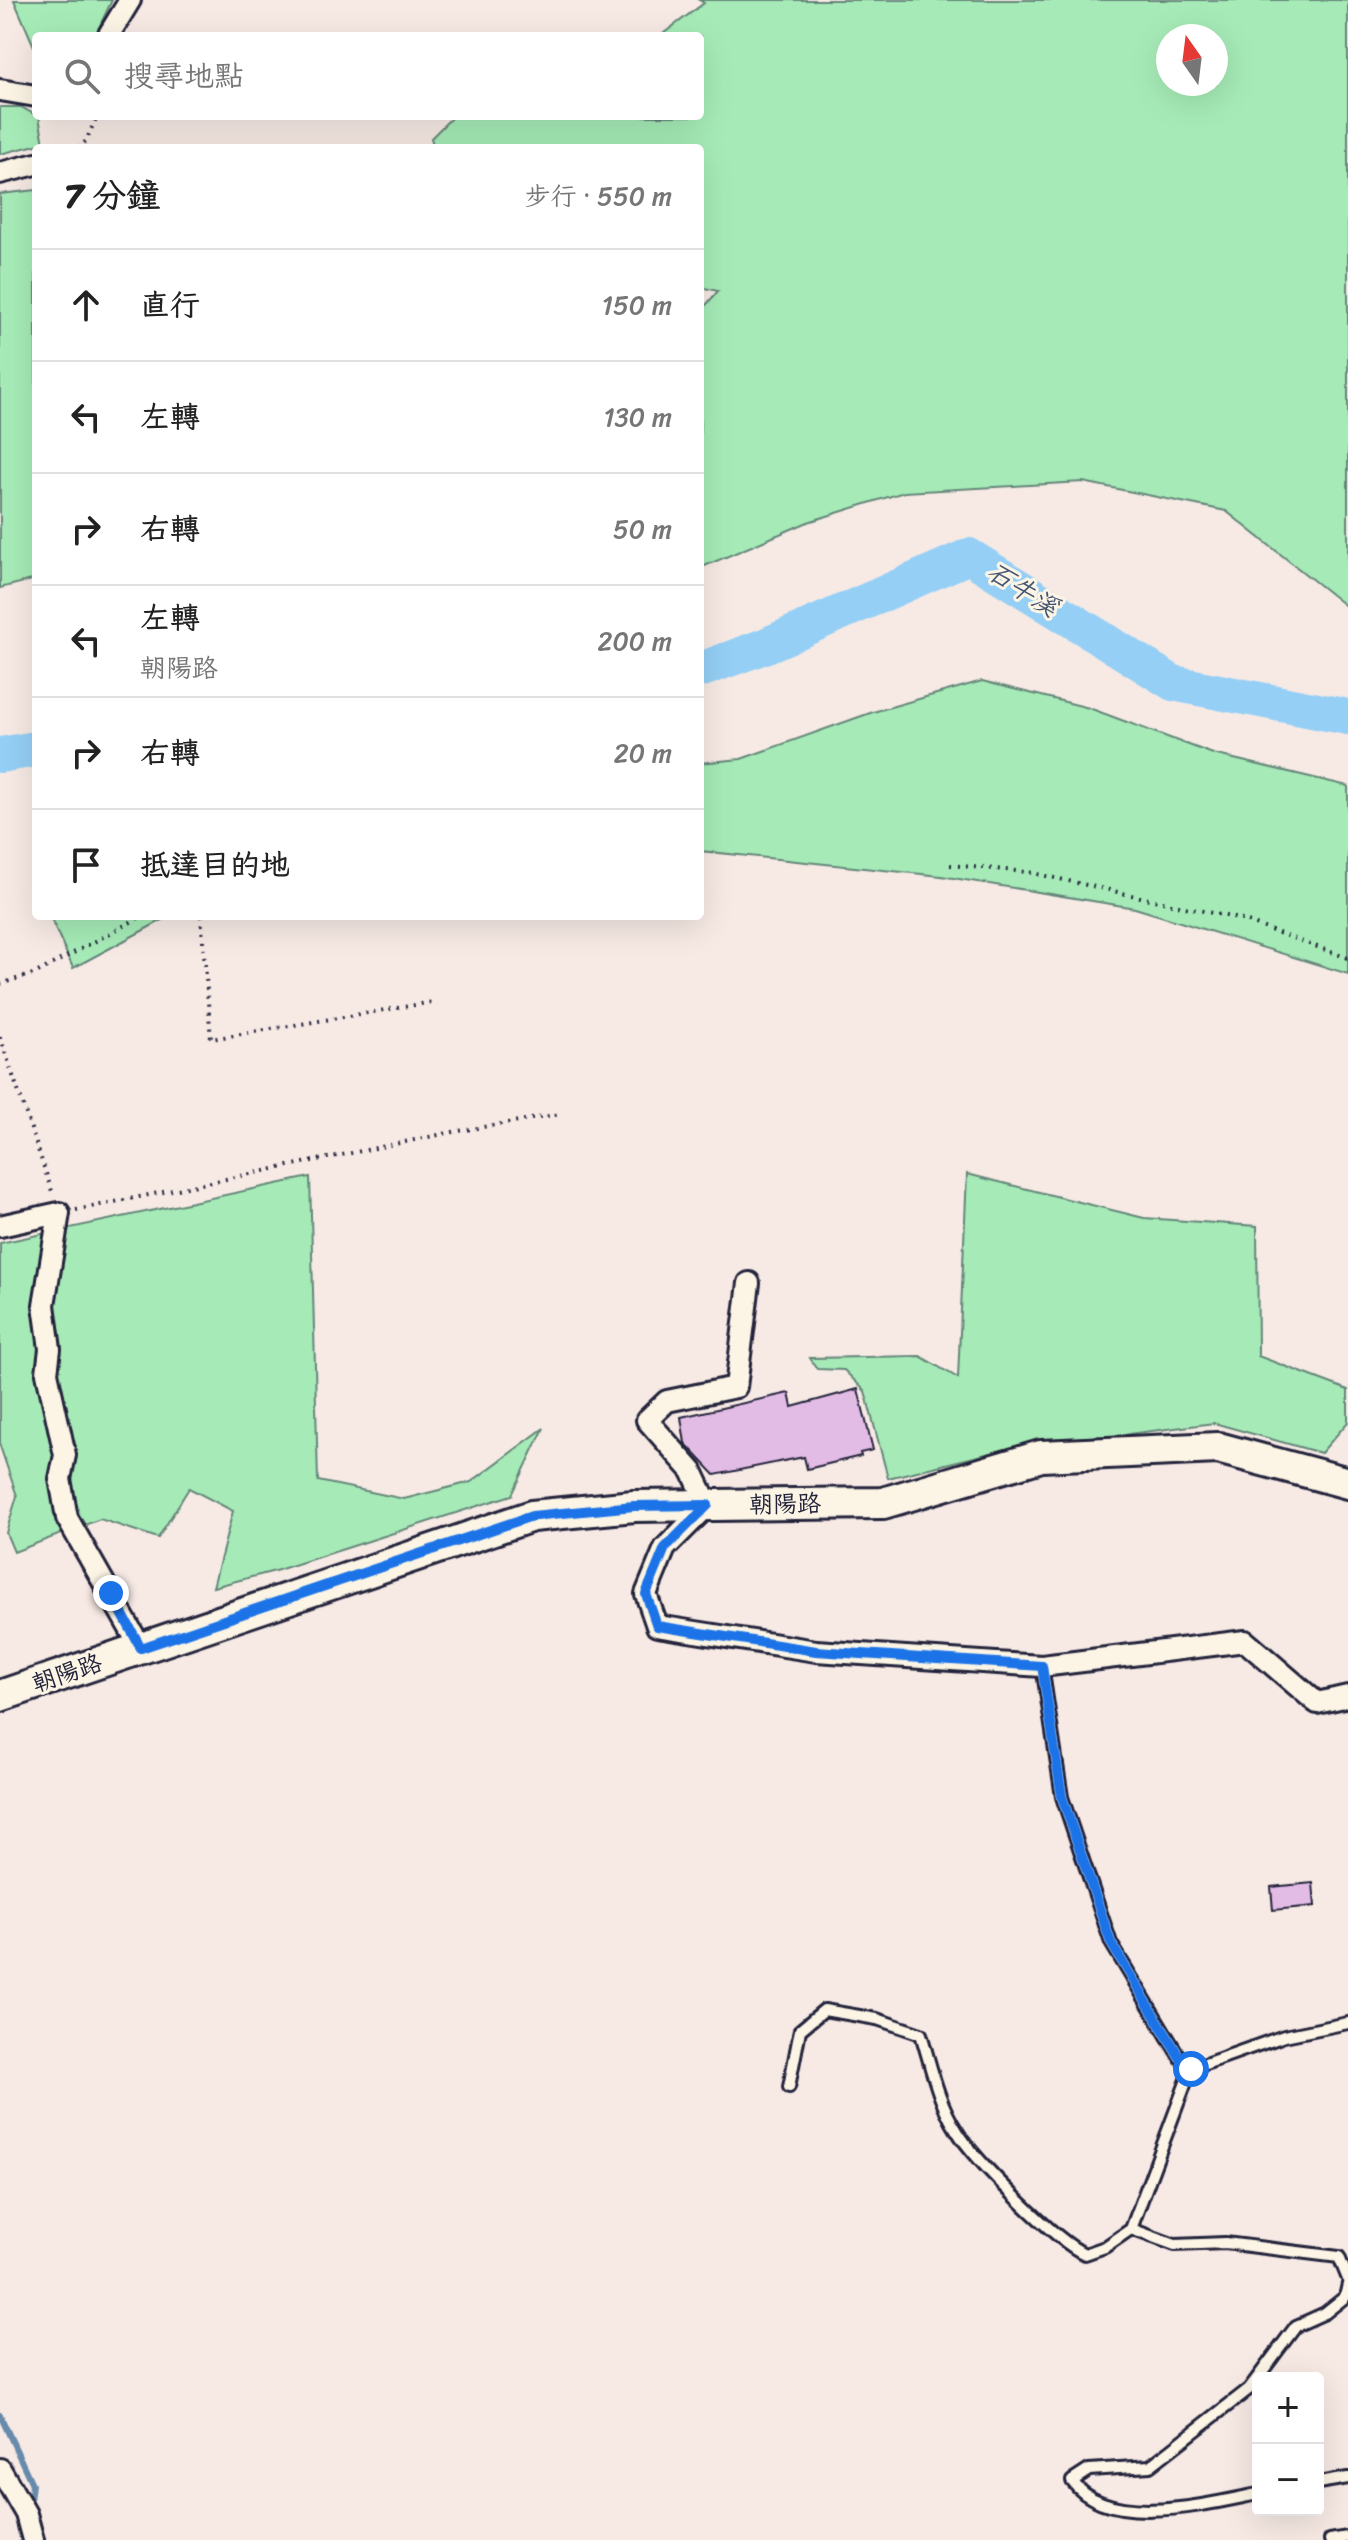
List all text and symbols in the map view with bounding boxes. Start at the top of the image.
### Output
north arrow [1156,24,1228,96]
search box [32,32,704,120]
text: 搜尋地點 [124,49,244,103]
icon: search [60,54,104,98]
text: 7 分鐘 [64,166,160,226]
text: 步行 · 550 m [525,173,672,219]
text: 直行 [140,278,200,332]
text: 150 m [602,282,672,328]
icon: ahead [64,283,108,327]
text: 左轉 [140,390,200,444]
text: 130 m [603,394,672,440]
icon: left [64,395,108,439]
text: 右轉 [140,502,200,556]
text: 50 m [613,506,672,552]
icon: right [64,507,108,551]
water label: 石牛溪 [978,549,1070,630]
text: 左轉 [140,591,200,645]
text: 200 m [597,618,672,664]
icon: left [64,619,108,663]
text: 朝陽路 [140,645,218,691]
text: 右轉 [140,726,200,780]
text: 20 m [614,730,672,776]
icon: right [64,731,108,775]
text: 抵達目的地 [140,838,290,892]
icon: arrive [64,843,108,887]
street label: 朝陽路 [749,1482,821,1526]
route end [93,1575,129,1611]
street label: 朝陽路 [26,1641,108,1705]
route start [1173,2051,1209,2087]
map controls [1252,2372,1324,2516]
button: + [1252,2372,1324,2444]
button: − [1252,2444,1324,2516]

